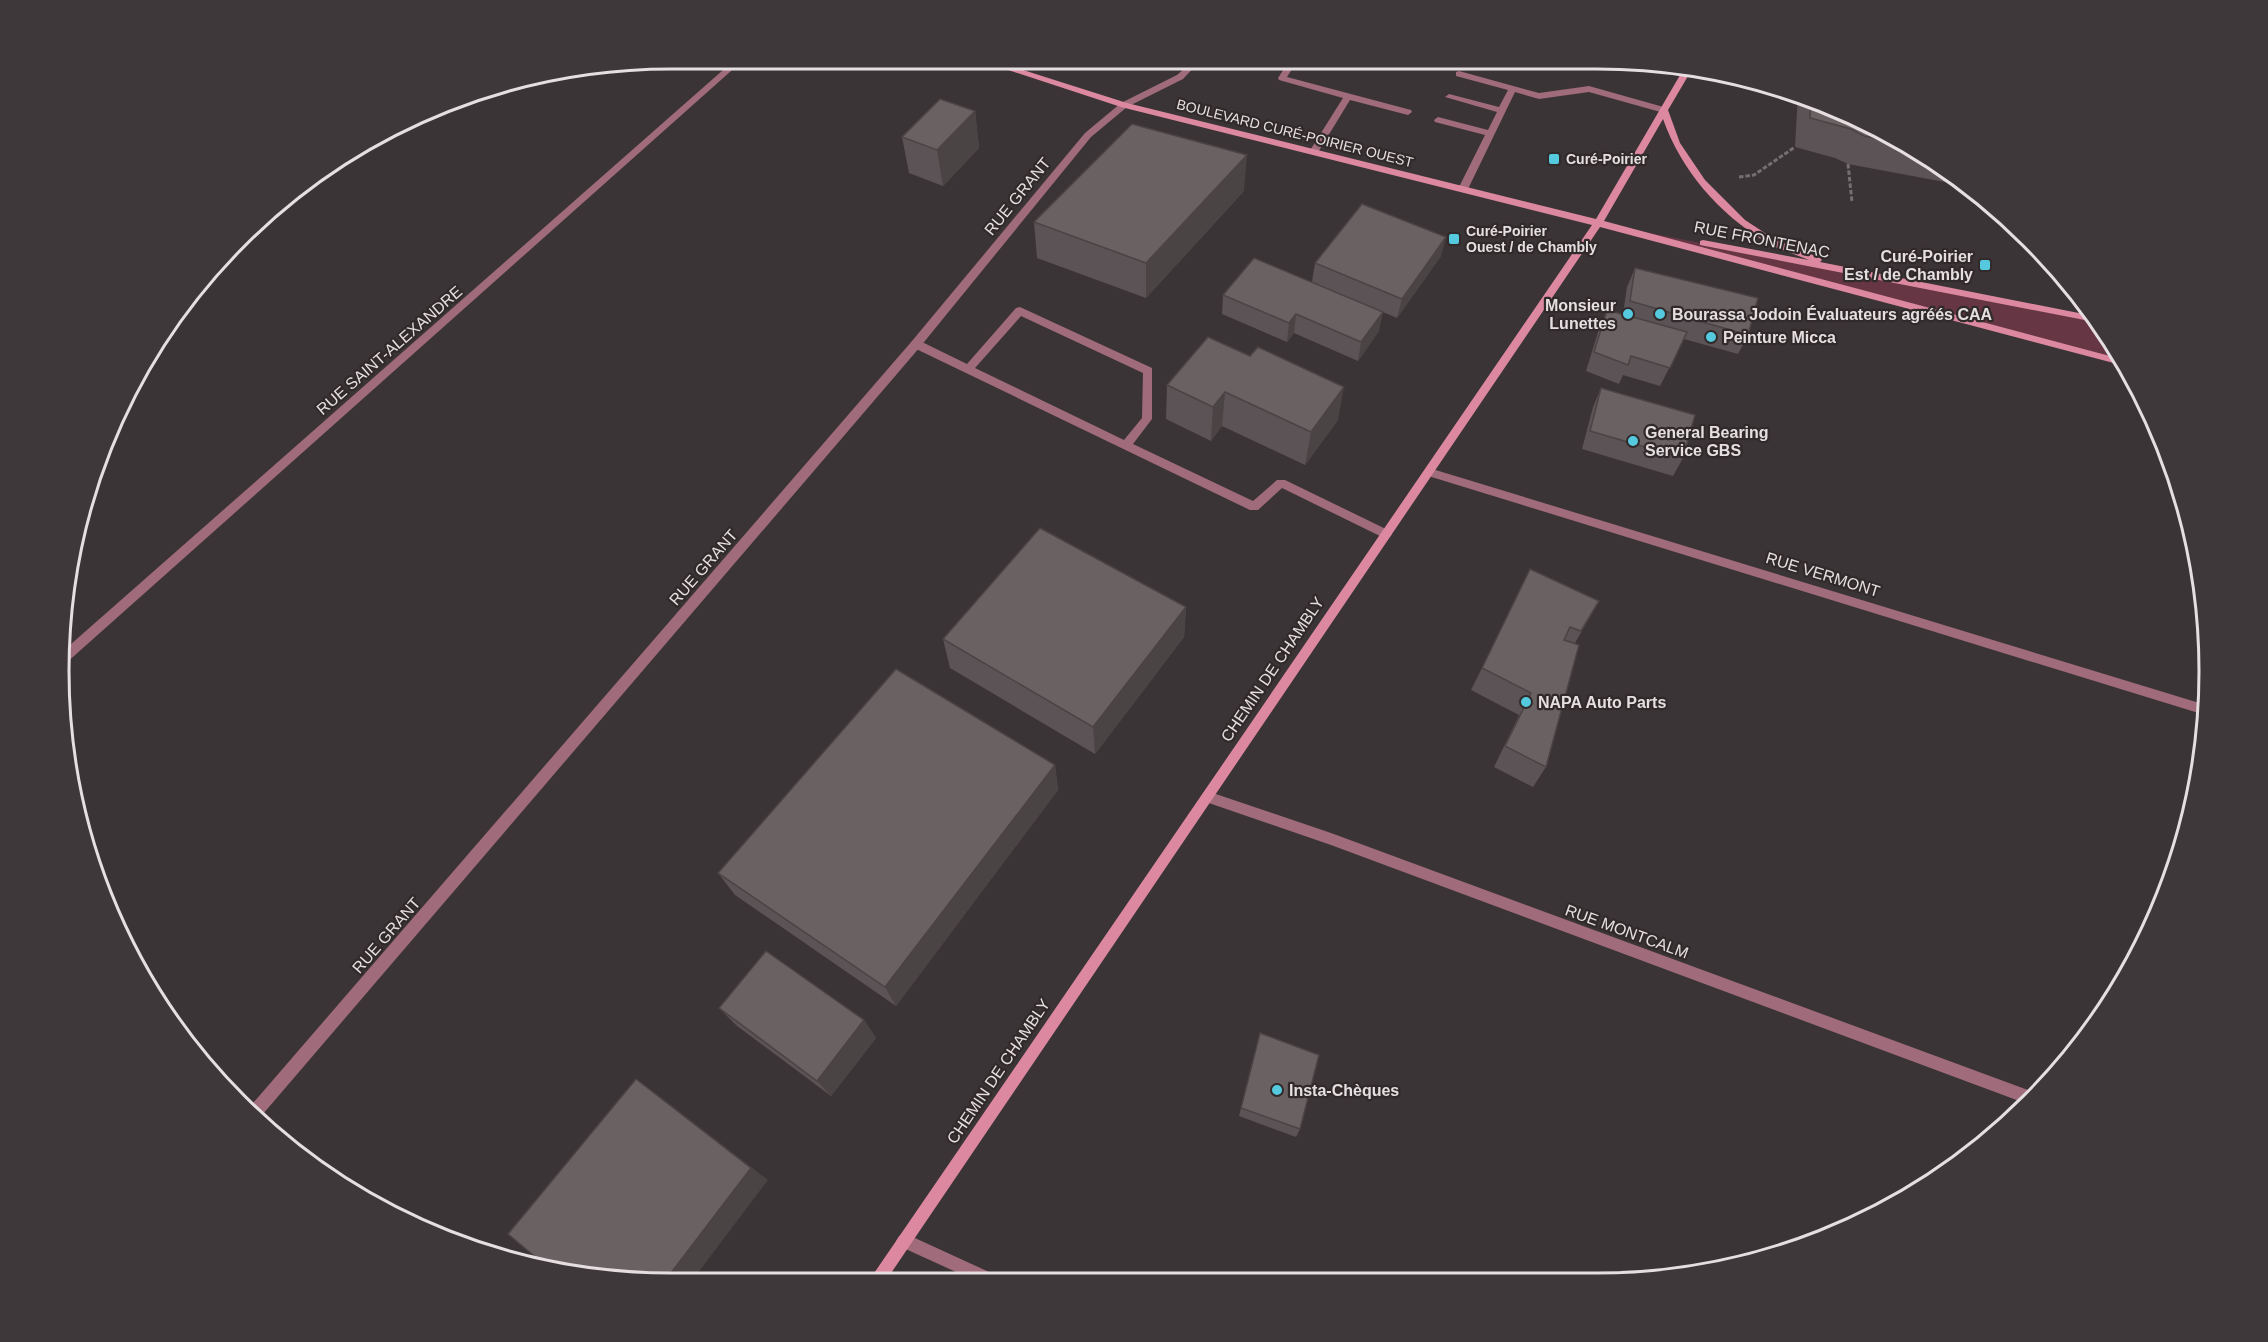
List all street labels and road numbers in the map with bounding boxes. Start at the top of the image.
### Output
street label: BOULEVARD CURÉ-POIRIER OUEST [1175,96,1415,170]
street label: RUE GRANT [981,154,1054,238]
street label: RUE FRONTENAC [1693,218,1831,261]
street label: RUE SAINT-ALEXANDRE [313,283,465,418]
street label: RUE GRANT [666,526,741,608]
street label: RUE VERMONT [1764,549,1882,600]
street label: CHEMIN DE CHAMBLY [1218,594,1327,745]
street label: RUE GRANT [349,894,424,976]
street label: RUE MONTCALM [1563,901,1691,962]
street label: CHEMIN DE CHAMBLY [944,996,1053,1147]

